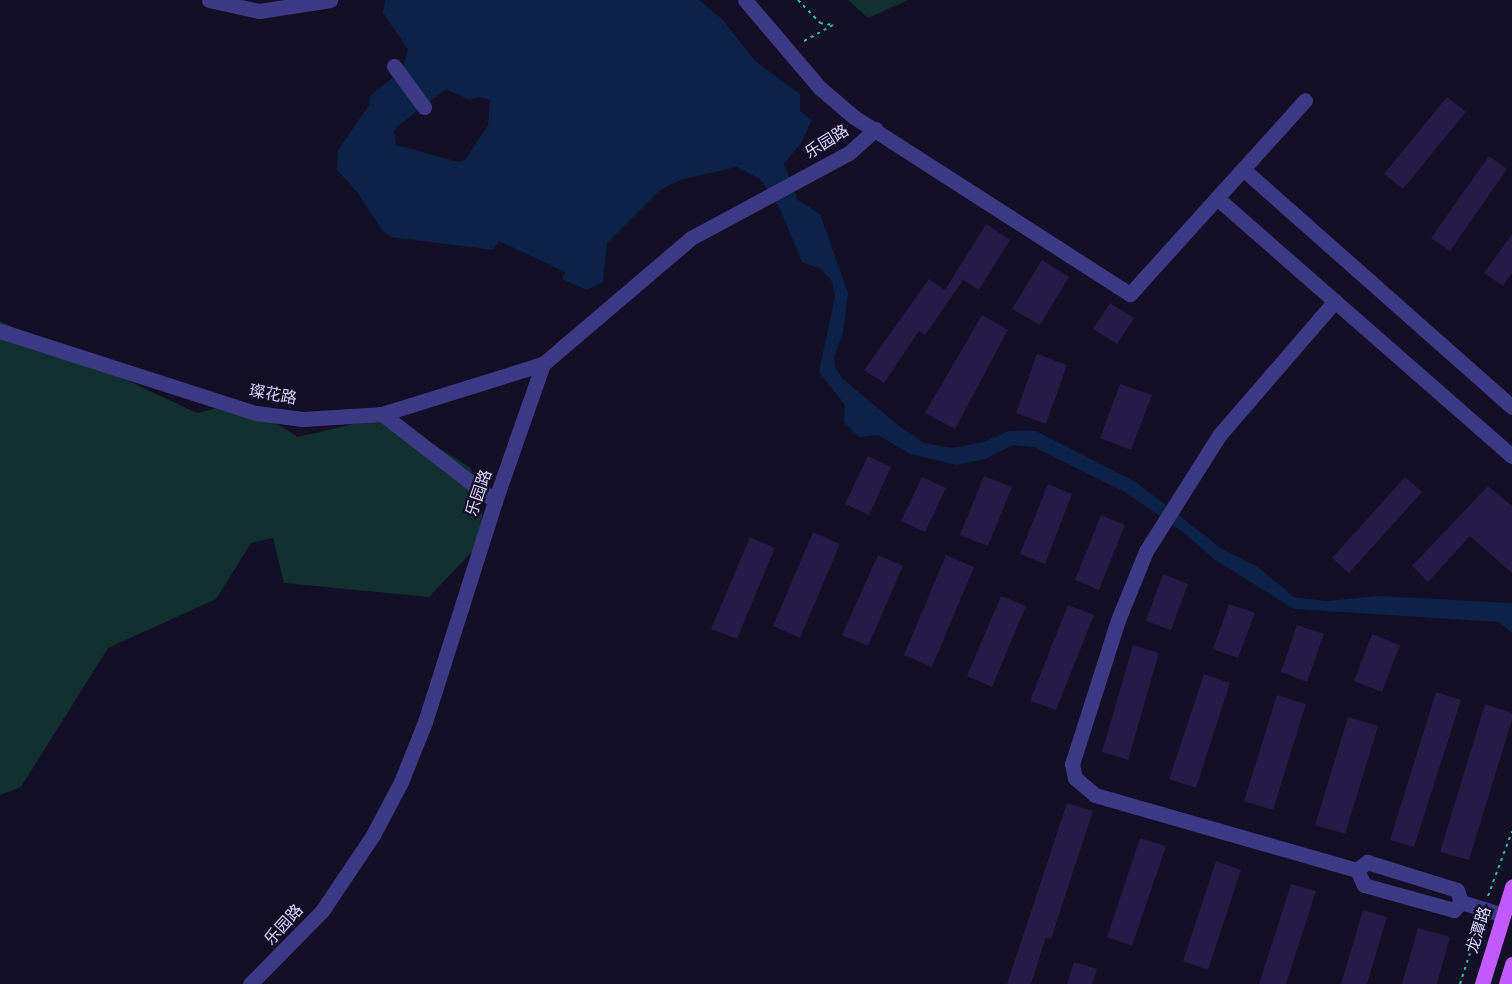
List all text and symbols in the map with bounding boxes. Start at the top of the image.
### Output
street label: 乐园路 [802,121,852,163]
street label: 璨花路 [248,381,298,409]
street label: 乐园路 [462,467,496,519]
street label: 乐园路 [261,901,307,949]
street label: 龙潭路 [1463,904,1495,956]

